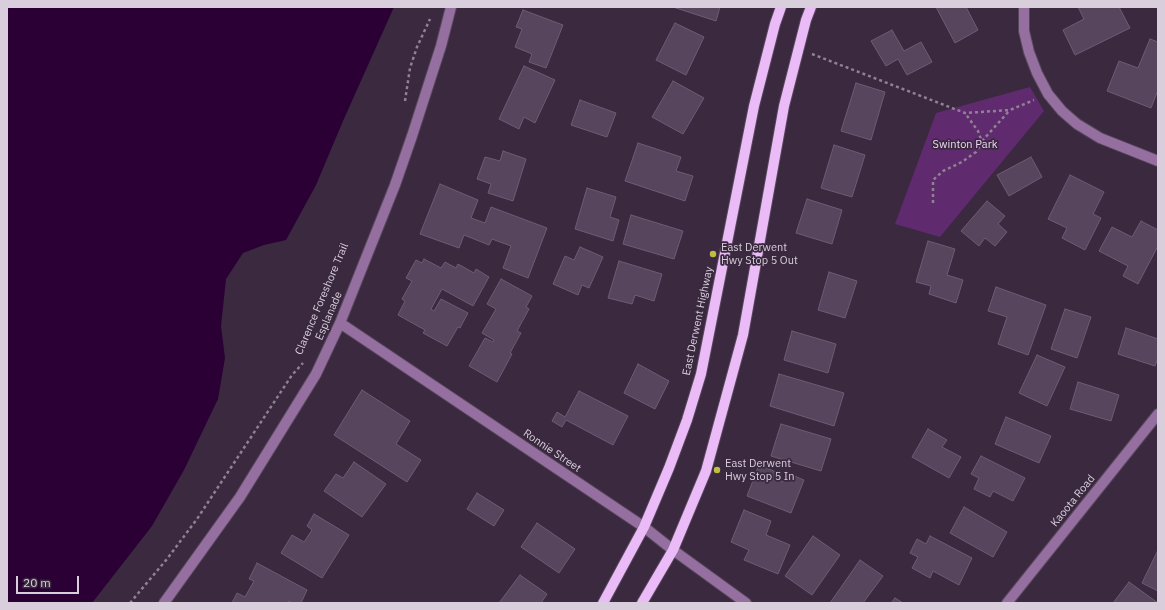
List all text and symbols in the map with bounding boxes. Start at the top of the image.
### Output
park label: Swinton Park [933,138,997,152]
street label: Clarence Foreshore Trail [292,241,352,357]
place label: East Derwent Hwy Stop 5 Out [721,241,798,267]
marker: East Derwent Hwy Stop 5 Out [708,249,718,259]
street label: East Derwent Highway [680,265,716,377]
street label: Esplanade [313,290,345,342]
street label: Ronnie Street [520,427,584,475]
place label: East Derwent Hwy Stop 5 In [725,457,794,483]
marker: East Derwent Hwy Stop 5 In [712,465,722,475]
street label: Kaoota Road [1048,473,1098,529]
scale bar [18,568,81,594]
text: 20 m [23,575,51,590]

